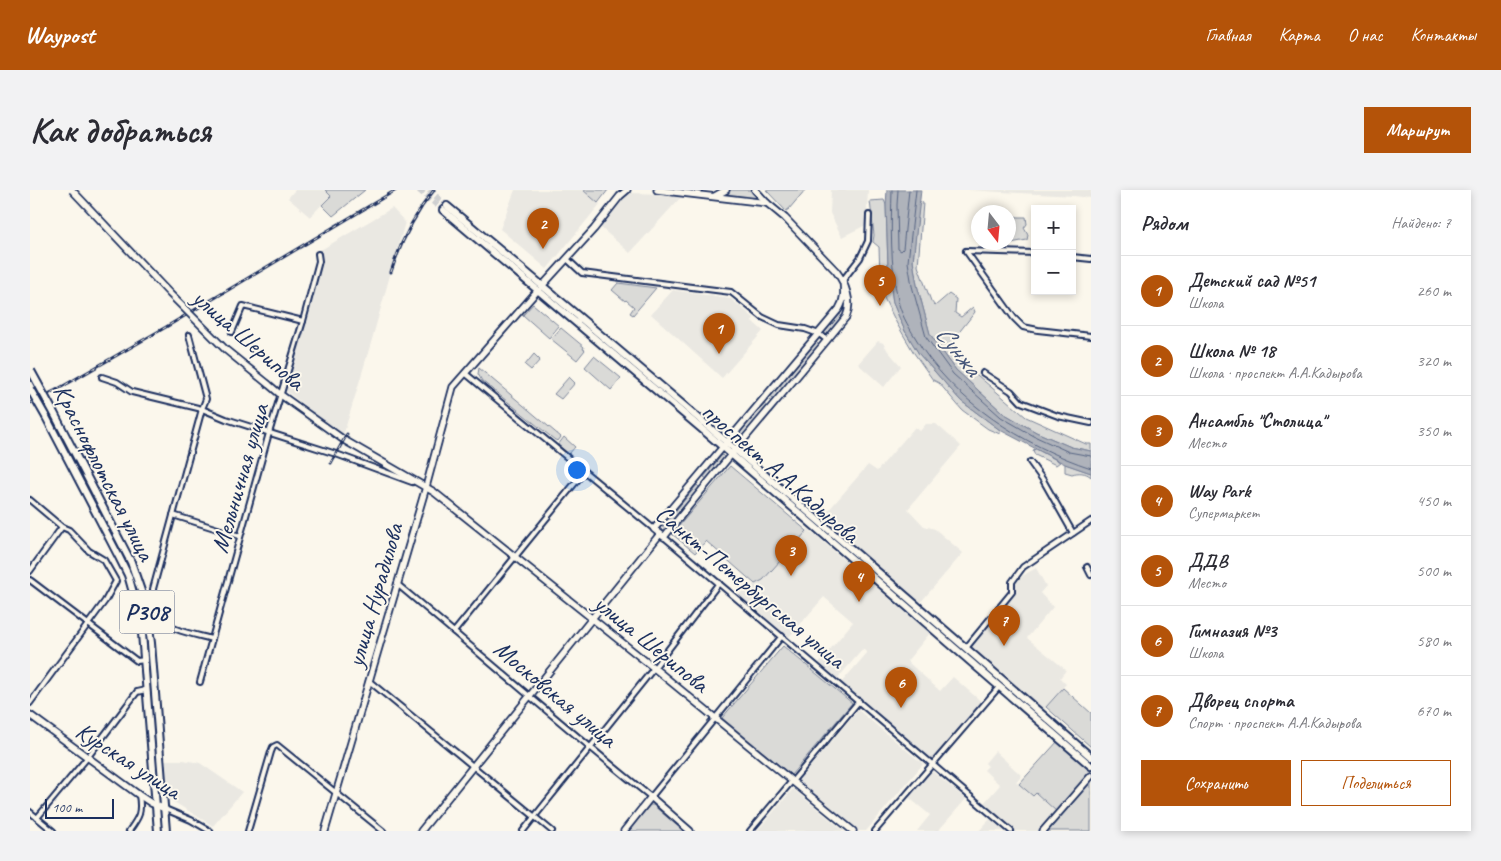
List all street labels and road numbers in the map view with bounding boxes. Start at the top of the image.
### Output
street label: улица Шерипова [184,281,313,399]
street label: Краснофлотская улица [46,379,163,568]
street label: проспект А.А.Кадырова [695,395,868,551]
street label: Мельничная улица [203,398,277,556]
street label: Санкт-Петербургская улица [649,498,853,677]
street label: улица Нурадилова [339,518,411,673]
street label: улица Шерипова [586,586,717,701]
road number: P308 [120,591,174,634]
street label: Московская улица [487,633,625,756]
street label: Курская улица [70,715,190,808]

